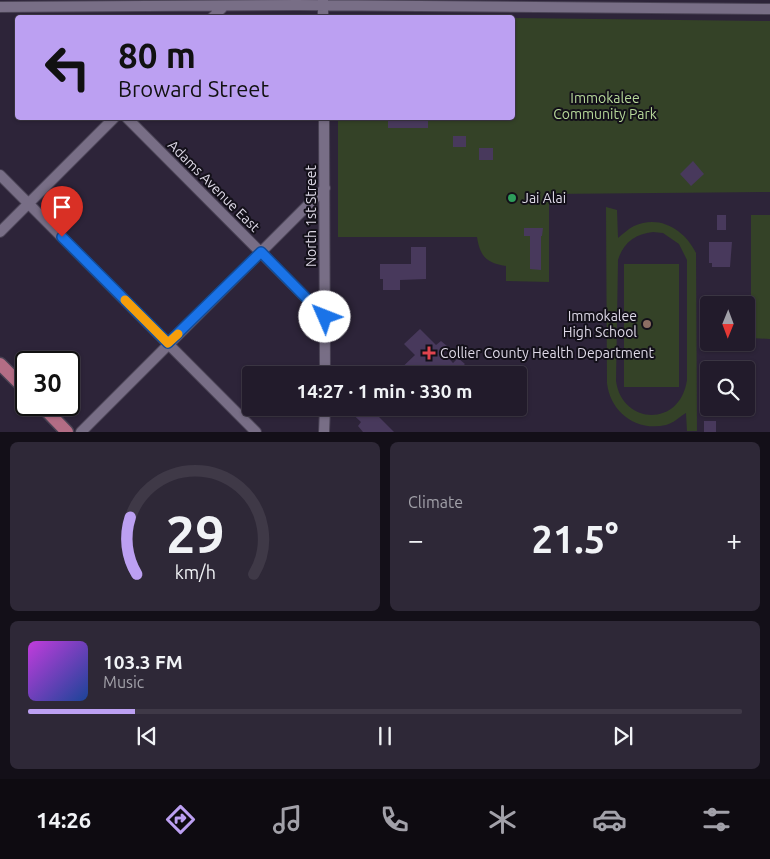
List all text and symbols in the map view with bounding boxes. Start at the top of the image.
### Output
icon: left [35,35,100,100]
text: 80 m [118,35,196,75]
text: Broward Street [118,76,269,101]
park label: Immokalee Community Park [553,90,657,122]
street label: Adams Avenue East [165,137,263,235]
street label: North 1st Street [303,165,319,267]
pin [41,186,83,237]
place label: Jai Alai [522,190,566,206]
marker: Jai Alai [506,192,518,204]
icon: arrive [48,193,76,221]
position arrow [298,290,350,342]
north arrow [700,296,755,351]
map controls [700,296,755,416]
place label: Immokalee High School [563,308,637,340]
marker: Immokalee High School [641,318,653,330]
place label: Collier County Health Department [440,345,655,361]
marker: Collier County Health Department [422,346,436,360]
speed limit sign: 30 [15,351,80,416]
button: search [700,361,755,416]
text: 14:27 · 1 min · 330 m [297,380,472,402]
text: Climate [408,493,463,511]
text: 29 [166,505,224,563]
text: 21.5° [531,518,619,560]
text: − [408,524,424,555]
text: + [726,524,742,555]
text: km/h [174,562,216,582]
text: 103.3 FM [103,651,183,673]
text: Music [103,673,144,691]
icon: previous [133,722,161,750]
icon: pause [371,722,399,750]
icon: next [609,722,637,750]
icon: directions [163,802,198,837]
icon: music [270,802,305,837]
icon: phone [377,802,412,837]
icon: climate [485,802,520,837]
icon: car [592,802,627,837]
icon: filters [699,802,734,837]
text: 14:26 [36,807,91,832]

